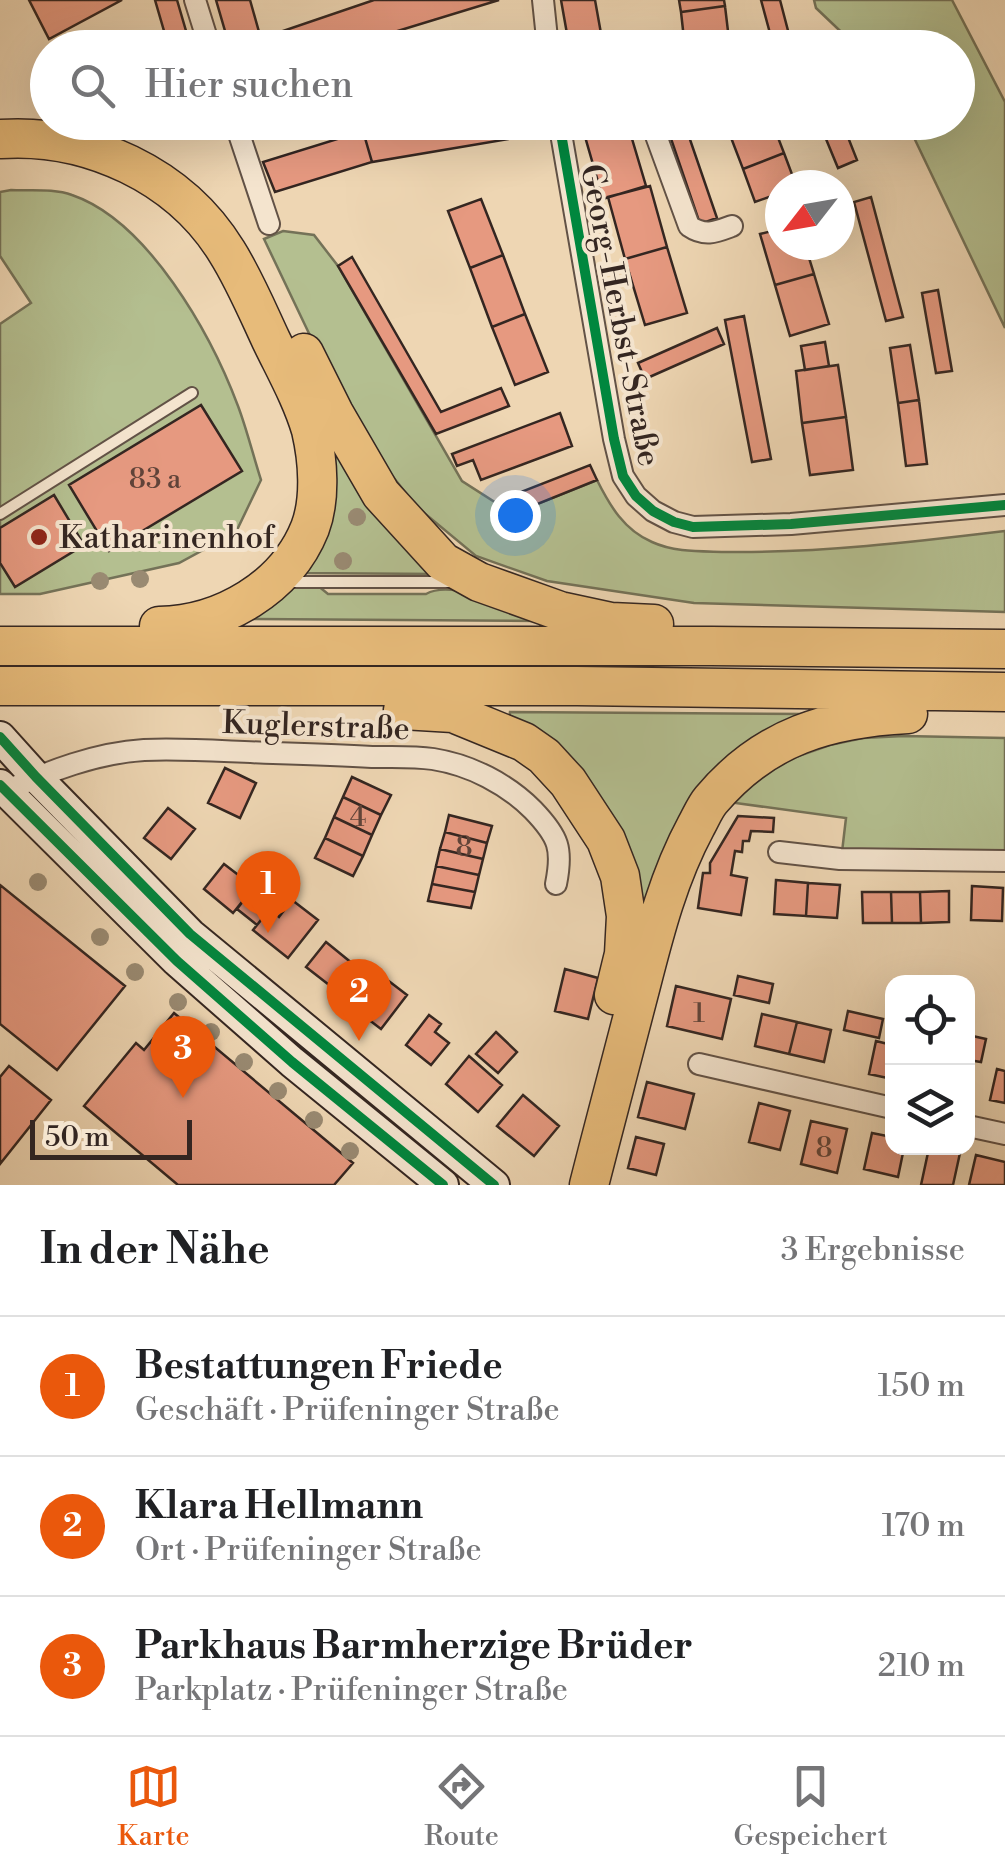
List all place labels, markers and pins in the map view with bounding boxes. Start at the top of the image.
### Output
place label: Katharinenhof [59,518,276,558]
marker: Katharinenhof [28,526,50,548]
pin: 1 [236,850,300,933]
pin: 2 [326,958,392,1041]
pin: 3 [150,1016,216,1098]

